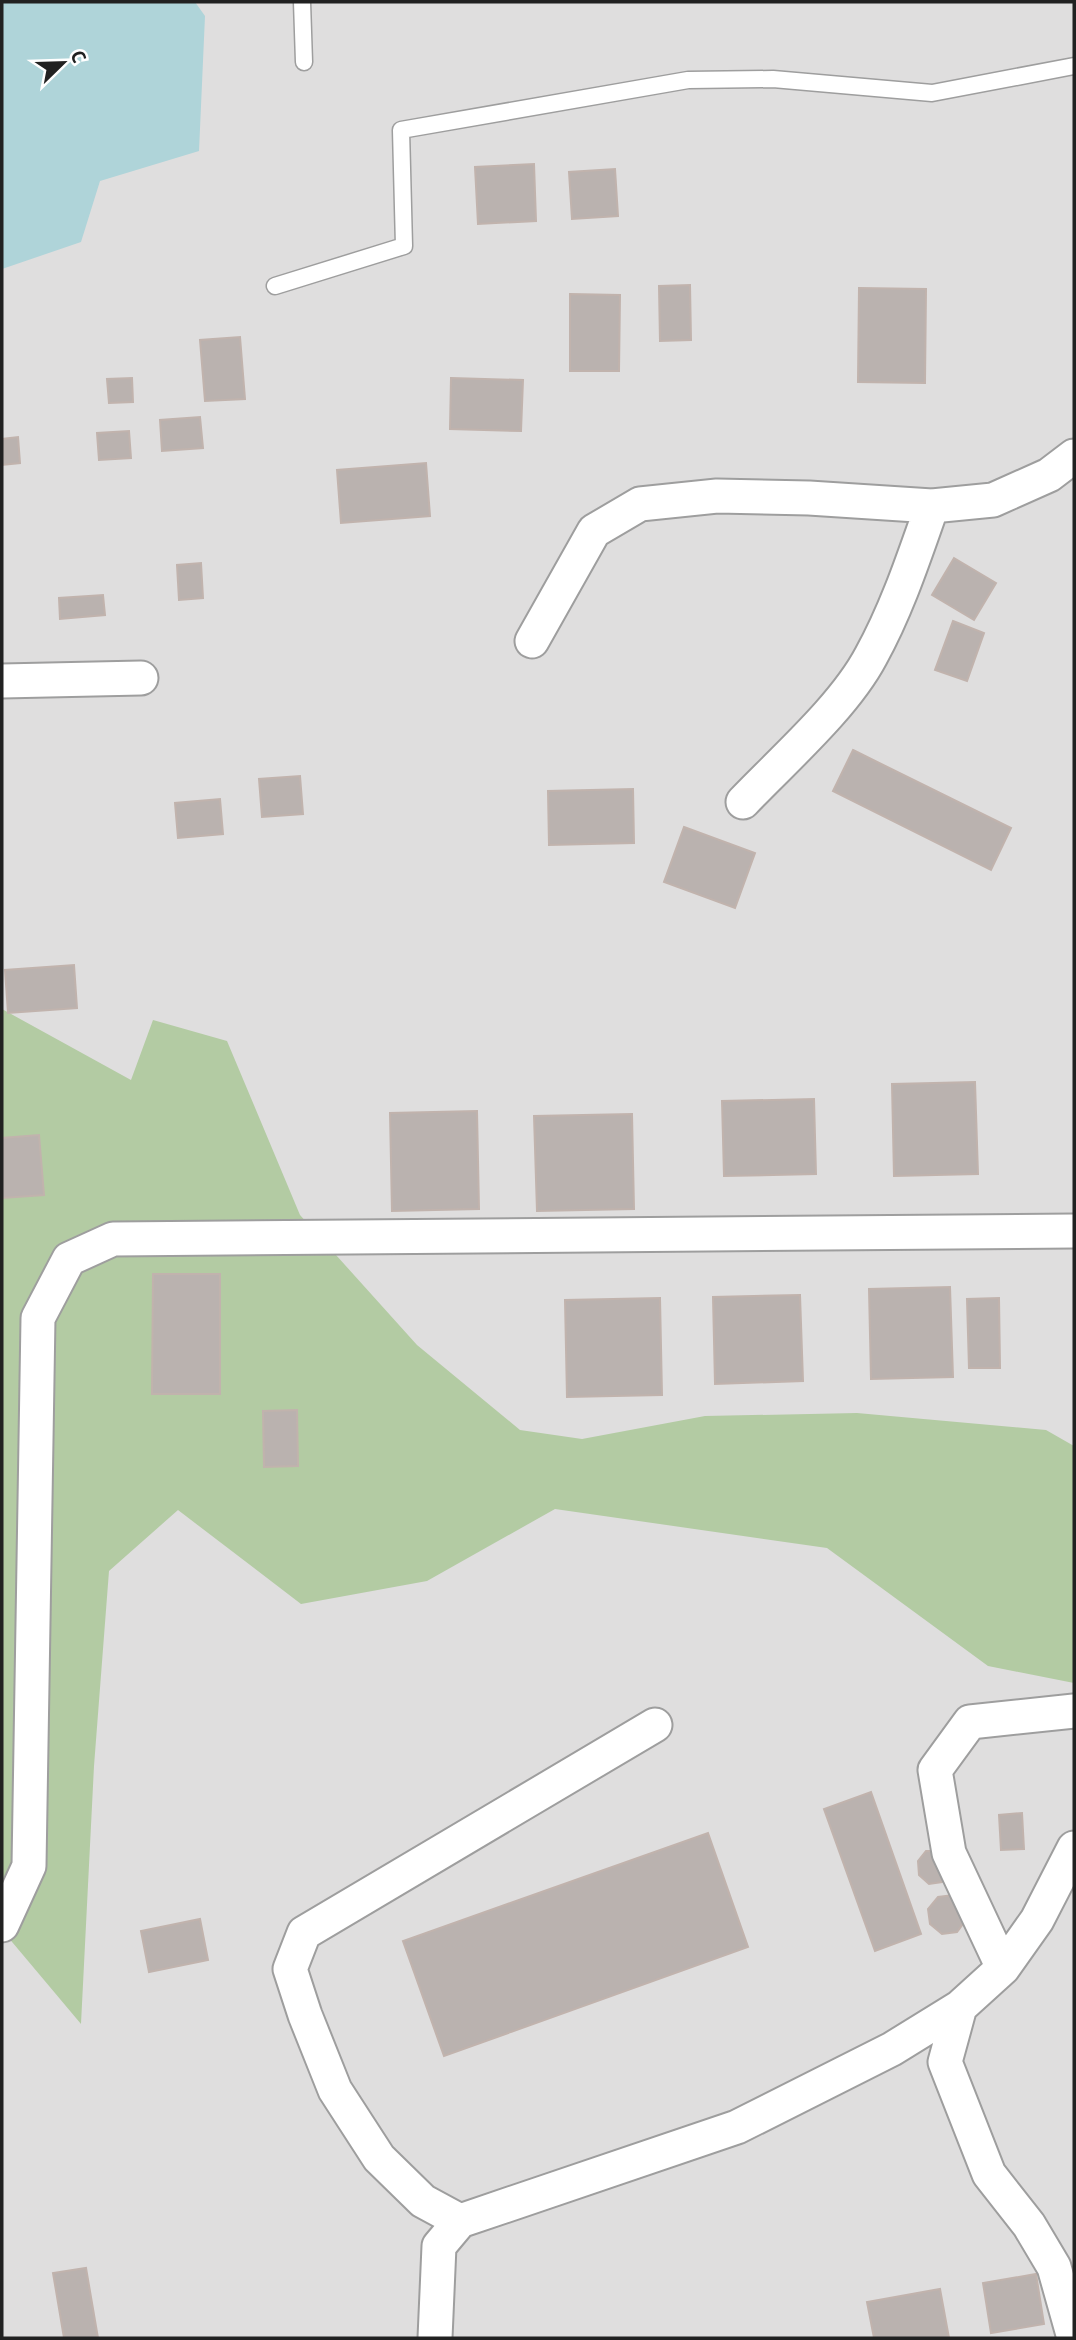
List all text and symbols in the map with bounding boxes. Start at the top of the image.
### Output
north arrow [28,28,98,98]
text: С [66,47,92,66]

